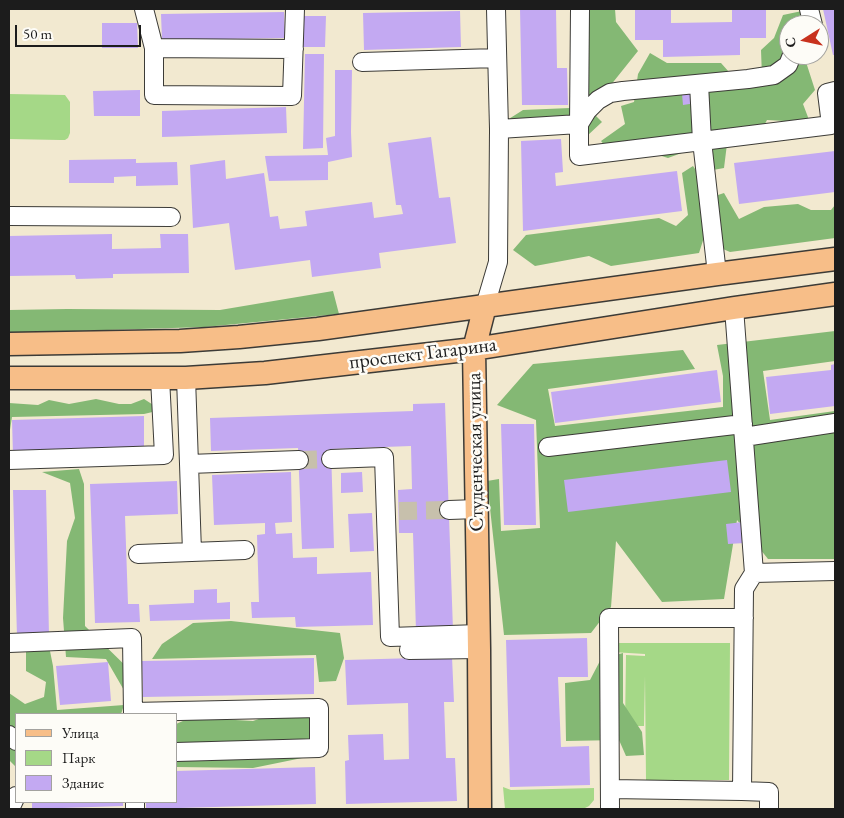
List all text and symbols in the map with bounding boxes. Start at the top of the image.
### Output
scale bar [18,15,144,47]
north arrow [779,15,829,65]
text: 50 m [23,24,52,43]
text: С [780,36,800,49]
street label: проспект Гагарина [348,333,498,375]
street label: Студенческая улица [463,372,489,532]
legend [15,713,178,803]
text: Улица [62,723,99,742]
text: Парк [62,748,95,767]
text: Здание [62,773,104,792]

